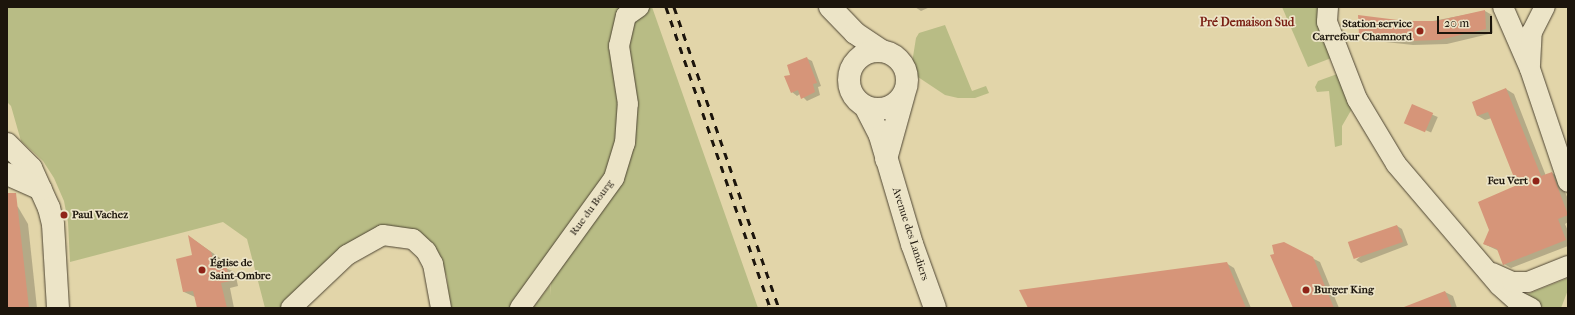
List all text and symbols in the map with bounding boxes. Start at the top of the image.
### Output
scale bar [1439,8,1494,34]
district label: Pré Demaison Sud [1200,16,1294,30]
text: 20 m [1444,16,1469,30]
place label: Station-service Carrefour Chamnord [1312,18,1412,44]
marker: Station-service Carrefour Chamnord [1415,26,1425,36]
place label: Feu Vert [1488,174,1528,188]
marker: Feu Vert [1531,176,1541,186]
street label: Rue du Bourg [567,178,617,238]
street label: Avenue des Landiers [889,186,931,282]
place label: Paul Vachez [72,208,128,222]
marker: Paul Vachez [59,210,69,220]
place label: Église de Saint-Ombre [210,257,271,283]
marker: Église de Saint-Ombre [197,265,207,275]
place label: Burger King [1314,283,1374,297]
marker: Burger King [1301,285,1311,295]

